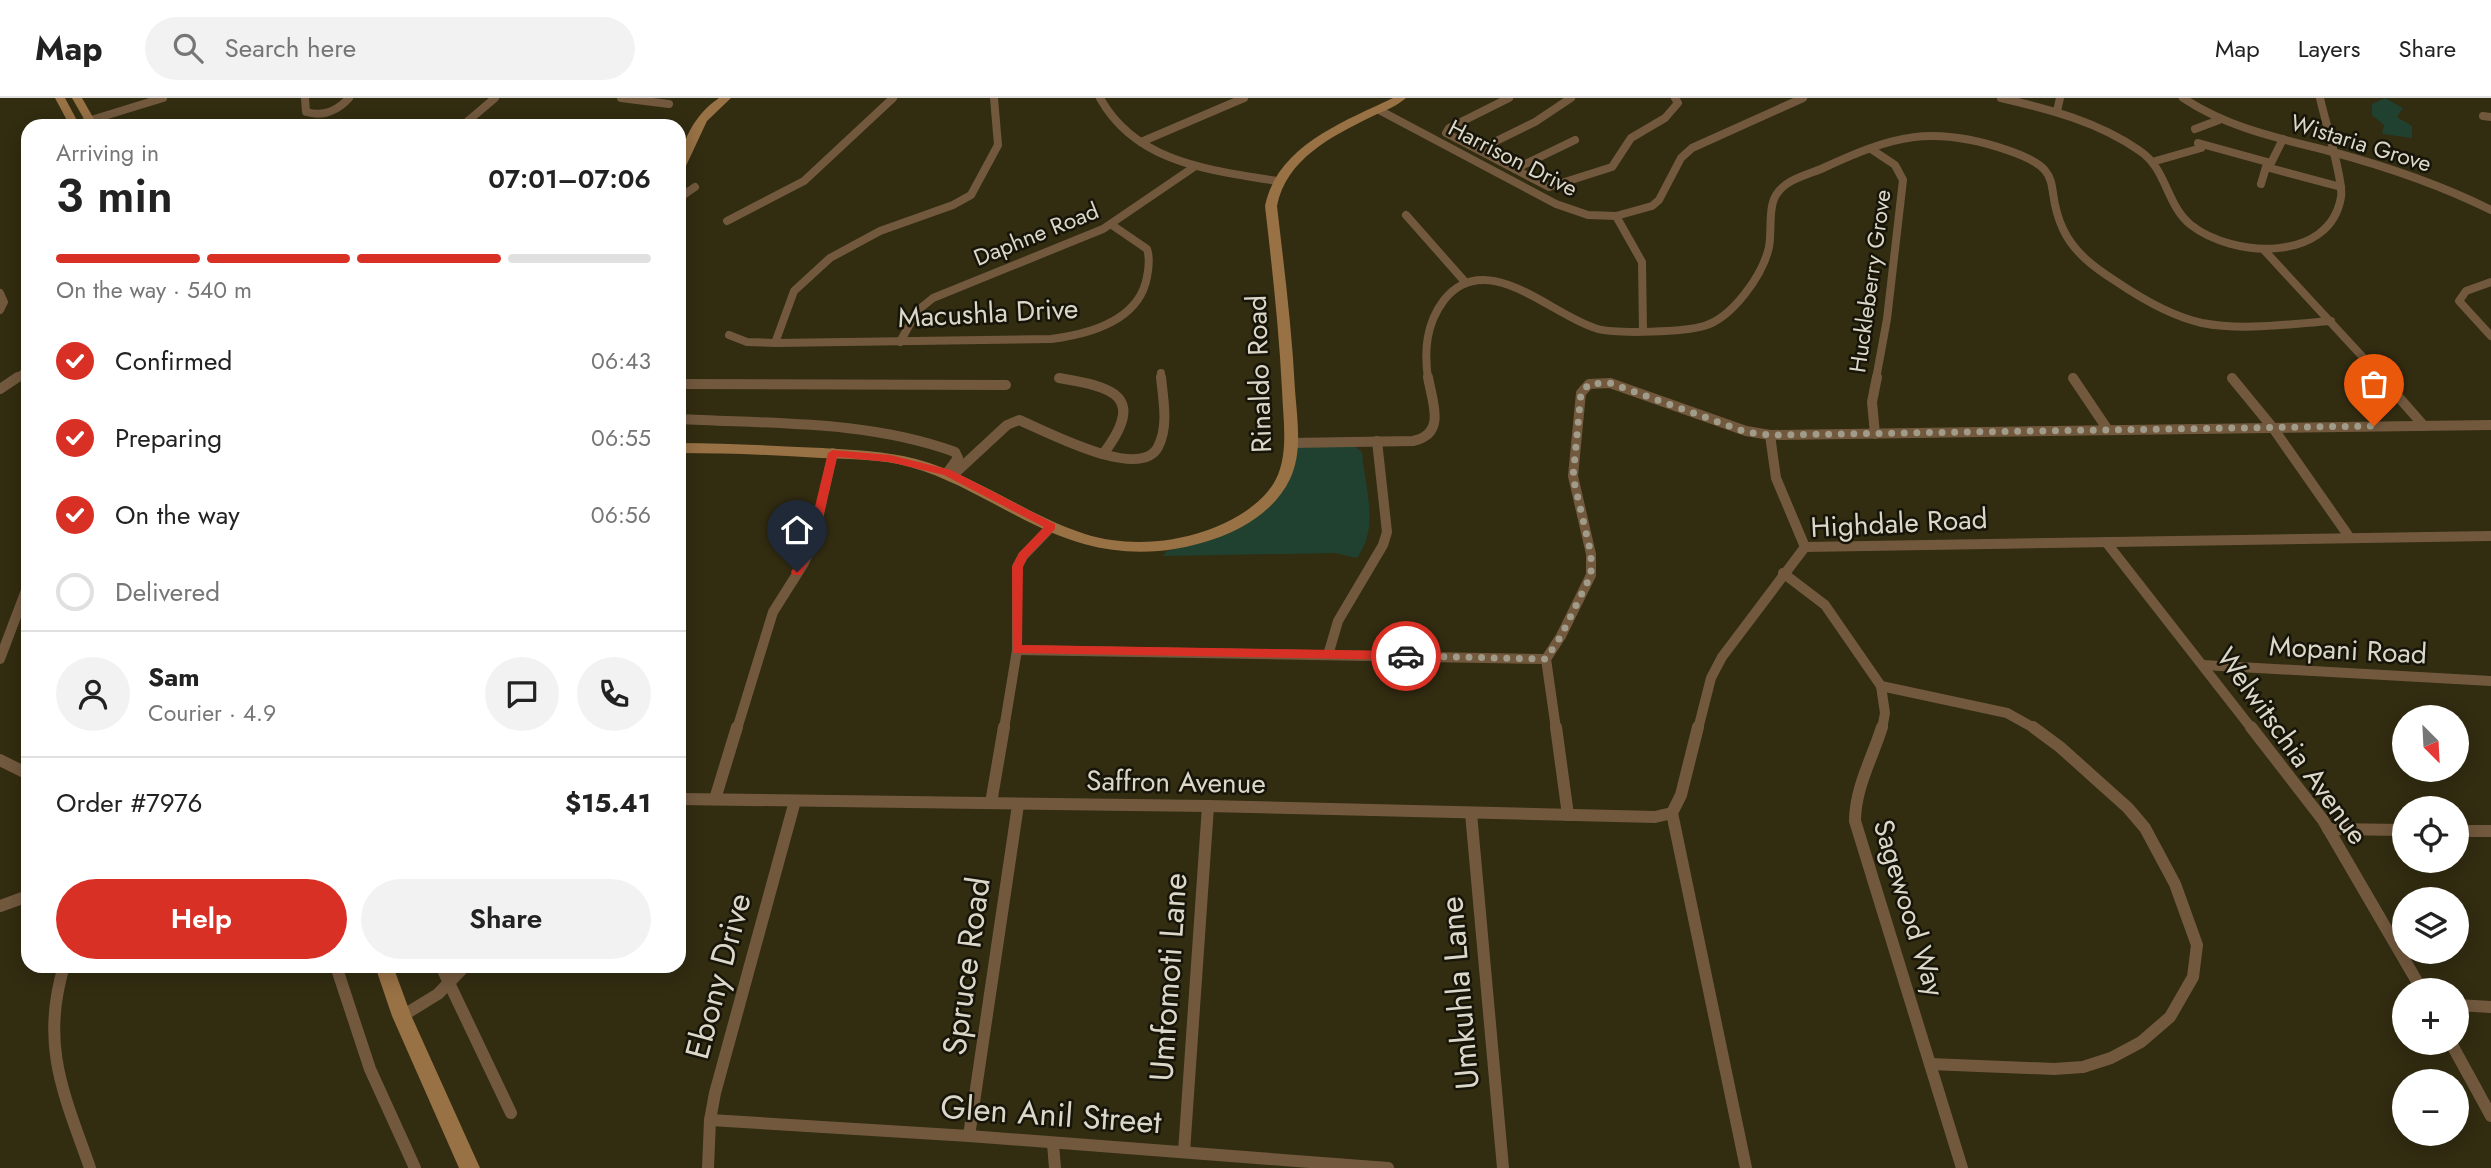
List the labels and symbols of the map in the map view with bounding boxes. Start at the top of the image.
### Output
street label: Wistaria Grove [2286,105,2436,181]
street label: Harrison Drive [1442,111,1584,205]
street label: Huckleberry Grove [1840,187,1900,375]
street label: Daphne Road [968,193,1104,275]
street label: Macushla Drive [897,288,1079,338]
street label: Rinaldo Road [1236,295,1282,453]
pin [2344,354,2404,426]
street label: Highdale Road [1810,498,1988,548]
pin [767,500,827,572]
courier [1371,621,1441,691]
street label: Mopani Road [2268,625,2428,675]
street label: Welwitschia Avenue [2206,639,2378,853]
north arrow [2392,705,2469,782]
street label: Saffron Avenue [1086,760,1266,804]
street label: Sagewood Way [1863,815,1956,1002]
street label: Umfomoti Lane [1137,871,1199,1083]
street label: Spruce Road [930,874,1002,1058]
street label: Ebony Drive [673,888,763,1064]
street label: Umkuhla Lane [1427,894,1491,1092]
street label: Glen Anil Street [939,1083,1163,1145]

